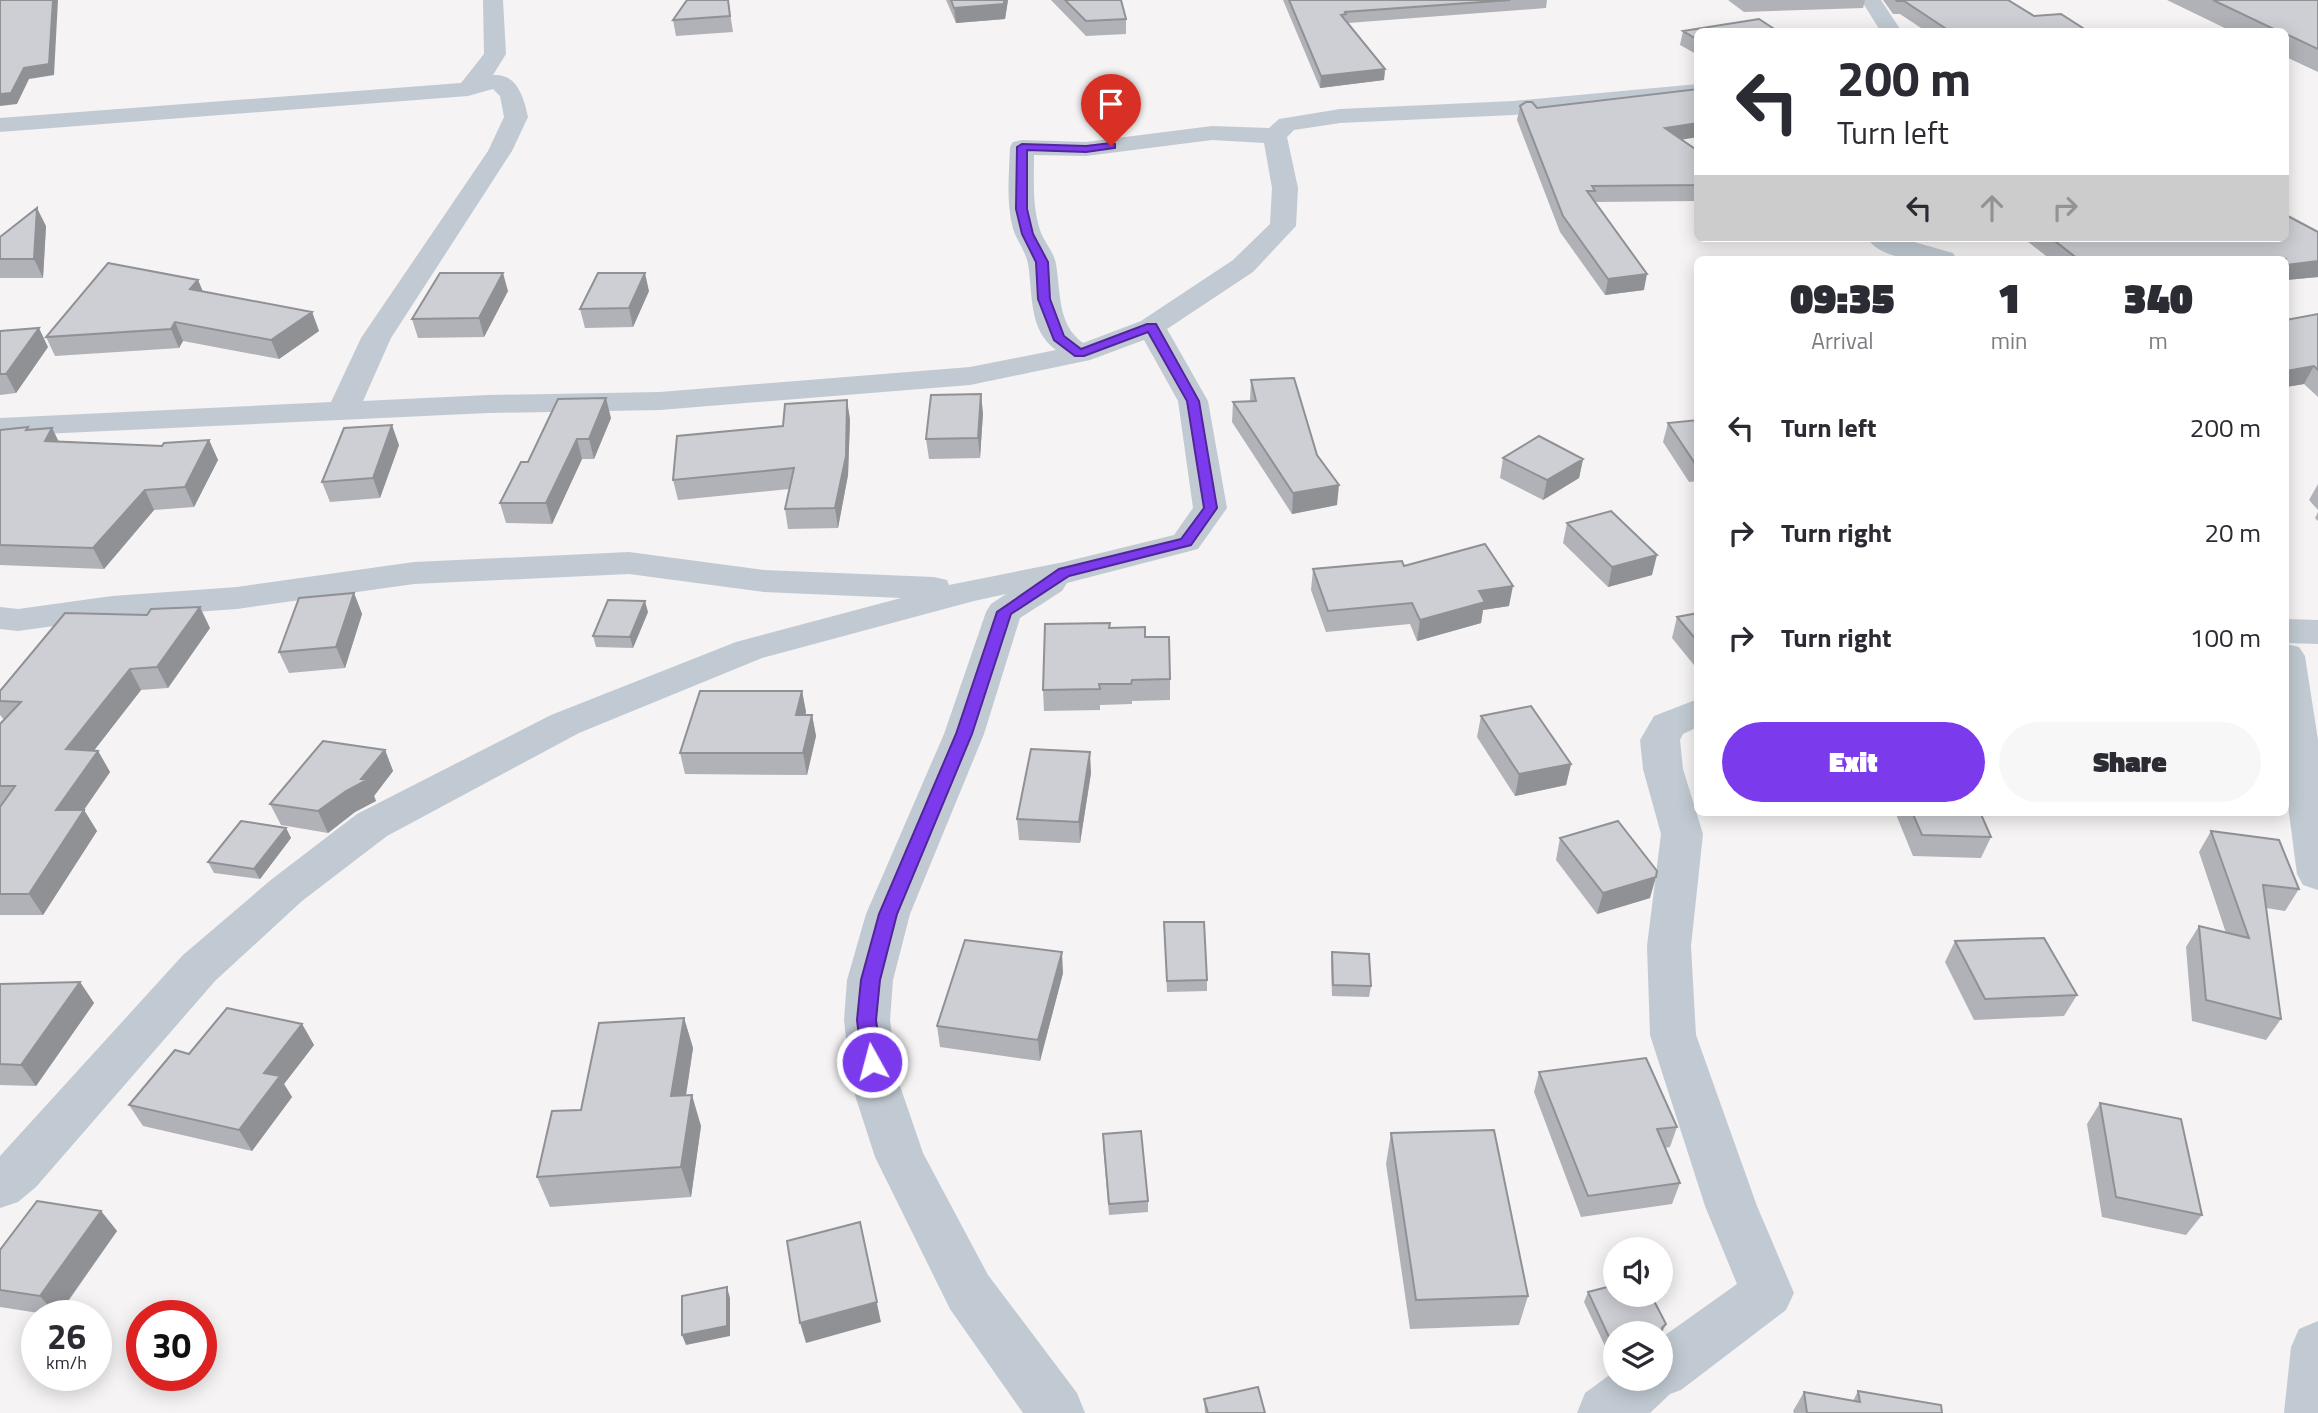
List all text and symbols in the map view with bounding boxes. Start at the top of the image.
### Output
text: 200 m [1837,40,1971,115]
icon: left [1722,56,1813,147]
pin [1081,74,1141,146]
icon: arrive [1092,85,1130,123]
text: Turn left [1837,108,1949,156]
icon: left [1900,189,1938,227]
icon: ahead [1973,189,2011,227]
icon: right [2046,189,2084,227]
text: 09:35 [1790,265,1895,329]
text: 1 [1998,265,2021,329]
text: 340 [2124,265,2193,329]
text: Arrival [1811,323,1874,358]
text: min [1991,323,2027,358]
text: m [2149,323,2168,358]
text: Turn left [1781,408,1876,447]
text: 200 m [2190,408,2261,447]
icon: left [1722,409,1760,447]
text: Turn right [1781,513,1892,552]
text: 20 m [2204,513,2261,552]
icon: right [1722,514,1760,552]
text: Turn right [1781,618,1892,657]
text: 100 m [2190,618,2261,657]
icon: right [1722,619,1760,657]
button: Exit [1722,722,1985,802]
button: Share [1999,722,2261,802]
position arrow [835,1025,909,1099]
map controls [1603,1237,1673,1391]
button: sound [1603,1237,1673,1307]
speed limit sign: 30 [126,1300,217,1391]
text: 26 [47,1309,86,1363]
button: layers [1603,1321,1673,1391]
text: km/h [46,1349,87,1376]

